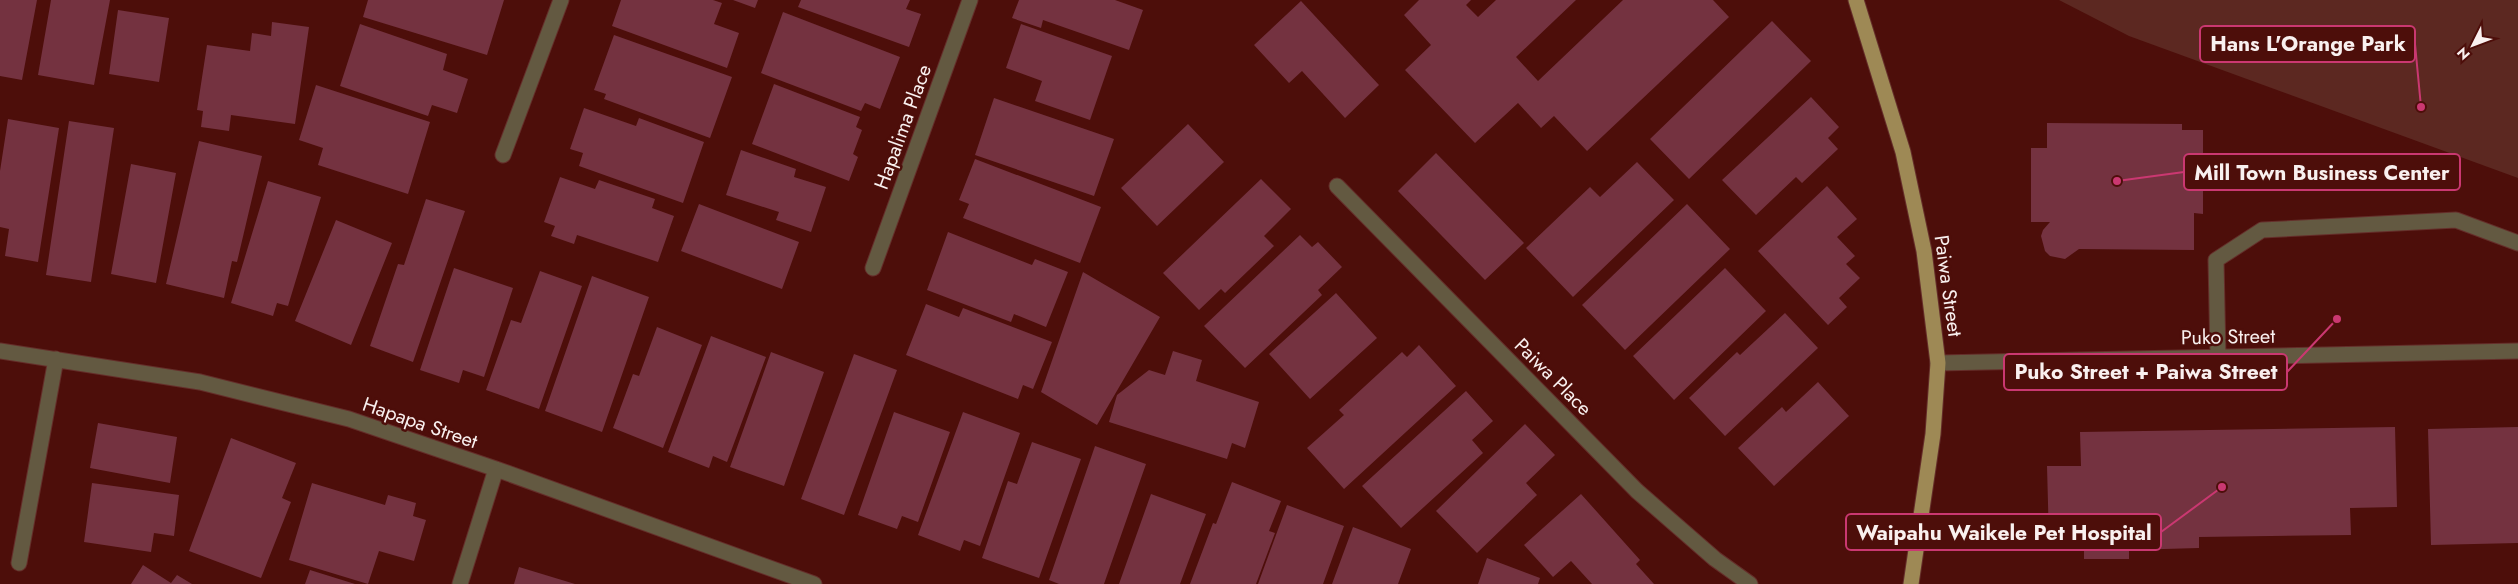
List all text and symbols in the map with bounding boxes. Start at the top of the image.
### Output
north arrow [2448,20,2498,70]
callout: Hans L'Orange Park [2200,26,2415,62]
text: Hans L'Orange Park [2210,29,2406,59]
text: N [2452,43,2474,65]
street label: Hapalima Place [867,60,939,194]
callout: Mill Town Business Center [2184,154,2460,190]
text: Mill Town Business Center [2194,158,2450,188]
street label: Paiwa Street [1927,233,1969,339]
street label: Puko Street [2181,322,2276,352]
street label: Paiwa Place [1508,332,1598,422]
callout: Puko Street + Paiwa Street [2004,354,2287,390]
text: Puko Street + Paiwa Street [2015,357,2278,387]
street label: Hapapa Street [359,390,481,456]
callout: Waipahu Waikele Pet Hospital [1846,514,2161,550]
text: Waipahu Waikele Pet Hospital [1856,518,2152,548]

